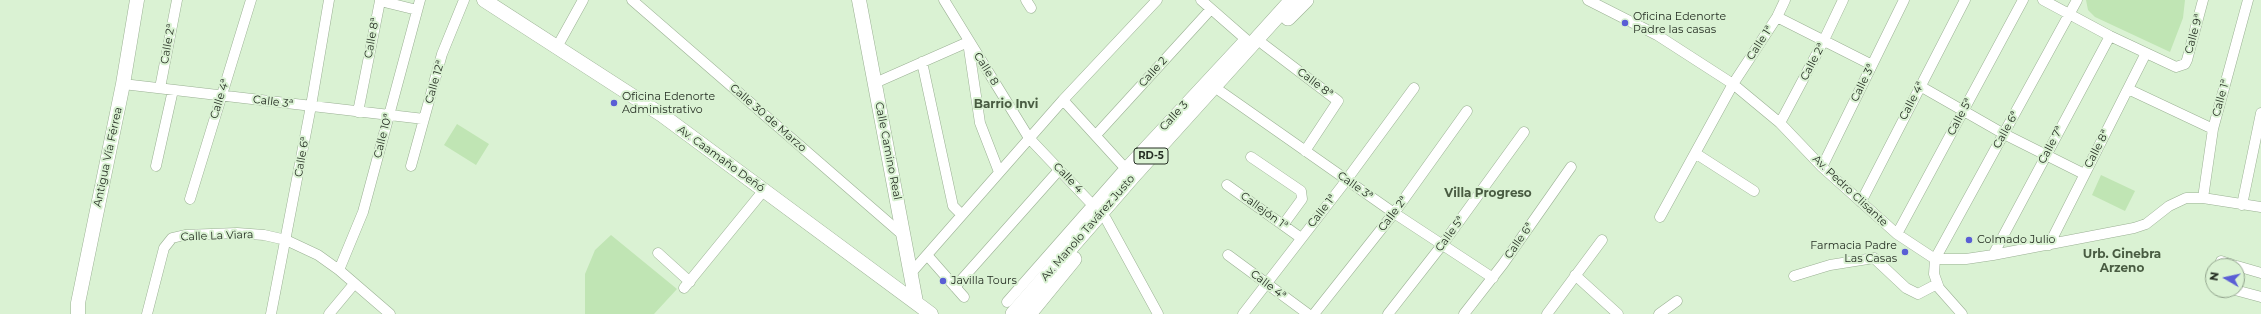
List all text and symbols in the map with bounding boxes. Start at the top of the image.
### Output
place label: Oficina Edenorte Padre las casas [1633,10,1726,36]
street label: Calle 9ª [2182,13,2206,55]
street label: Calle 8ª [362,17,382,59]
marker: Oficina Edenorte Padre las casas [1620,18,1630,28]
street label: Calle 2ª [158,23,178,65]
street label: Calle 1ª [1744,23,1776,63]
street label: Calle 2ª [1798,41,1828,83]
street label: Calle 8 [971,50,1001,88]
street label: Calle 2 [1136,54,1170,90]
street label: Calle 12ª [423,59,447,105]
street label: Calle 3ª [1848,62,1878,104]
street label: Calle 8ª [1295,65,1335,101]
street label: Calle 4ª [208,77,232,121]
street label: Calle 1ª [2210,78,2232,118]
street label: Calle 4ª [1897,80,1927,122]
street label: Calle 30 de Marzo [727,81,809,155]
place label: Oficina Edenorte Administrativo [622,90,715,116]
street label: Calle 3ª [252,93,294,111]
street label: Calle 5ª [1945,96,1975,138]
district label: Barrio Invi [974,97,1038,111]
marker: Oficina Edenorte Administrativo [609,98,619,108]
street label: Calle 3 [1157,98,1191,134]
street label: Calle Camino Real [872,101,904,201]
street label: Antigua Vía Férrea [91,106,125,208]
street label: Calle 6ª [1990,109,2022,151]
street label: Calle 10ª [371,112,395,160]
street label: Av. Caamaño Deñó [675,123,767,195]
street label: Calle 7ª [2036,124,2066,166]
street label: Calle 8ª [2082,128,2112,170]
street label: Calle 6ª [292,136,312,178]
road number: RD-5 [1134,148,1168,164]
street label: Av. Pedro Clisante [1810,153,1890,229]
street label: Calle 4 [1050,160,1086,196]
street label: Calle 3ª [1335,169,1375,203]
street label: Av. Manolo Tavárez Justo [1038,172,1138,284]
district label: Villa Progreso [1444,186,1532,200]
street label: Callejón 1ª [1238,189,1290,233]
street label: Calle 1ª [1305,192,1339,230]
street label: Calle 2ª [1376,194,1410,234]
street label: Calle 5ª [1433,214,1467,254]
street label: Calle 6ª [1502,221,1536,261]
street label: Calle La Viara [180,228,254,244]
place label: Colmado Julio [1977,233,2056,247]
marker: Colmado Julio [1964,235,1974,245]
place label: Farmacia Padre Las Casas [1810,239,1897,265]
marker: Farmacia Padre Las Casas [1900,247,1910,257]
district label: Urb. Ginebra Arzeno [2083,247,2161,275]
north arrow [2205,258,2245,298]
street label: Calle 4ª [1248,267,1288,303]
text: N [2207,271,2222,282]
place label: Javilla Tours [951,274,1017,288]
marker: Javilla Tours [938,276,948,286]

